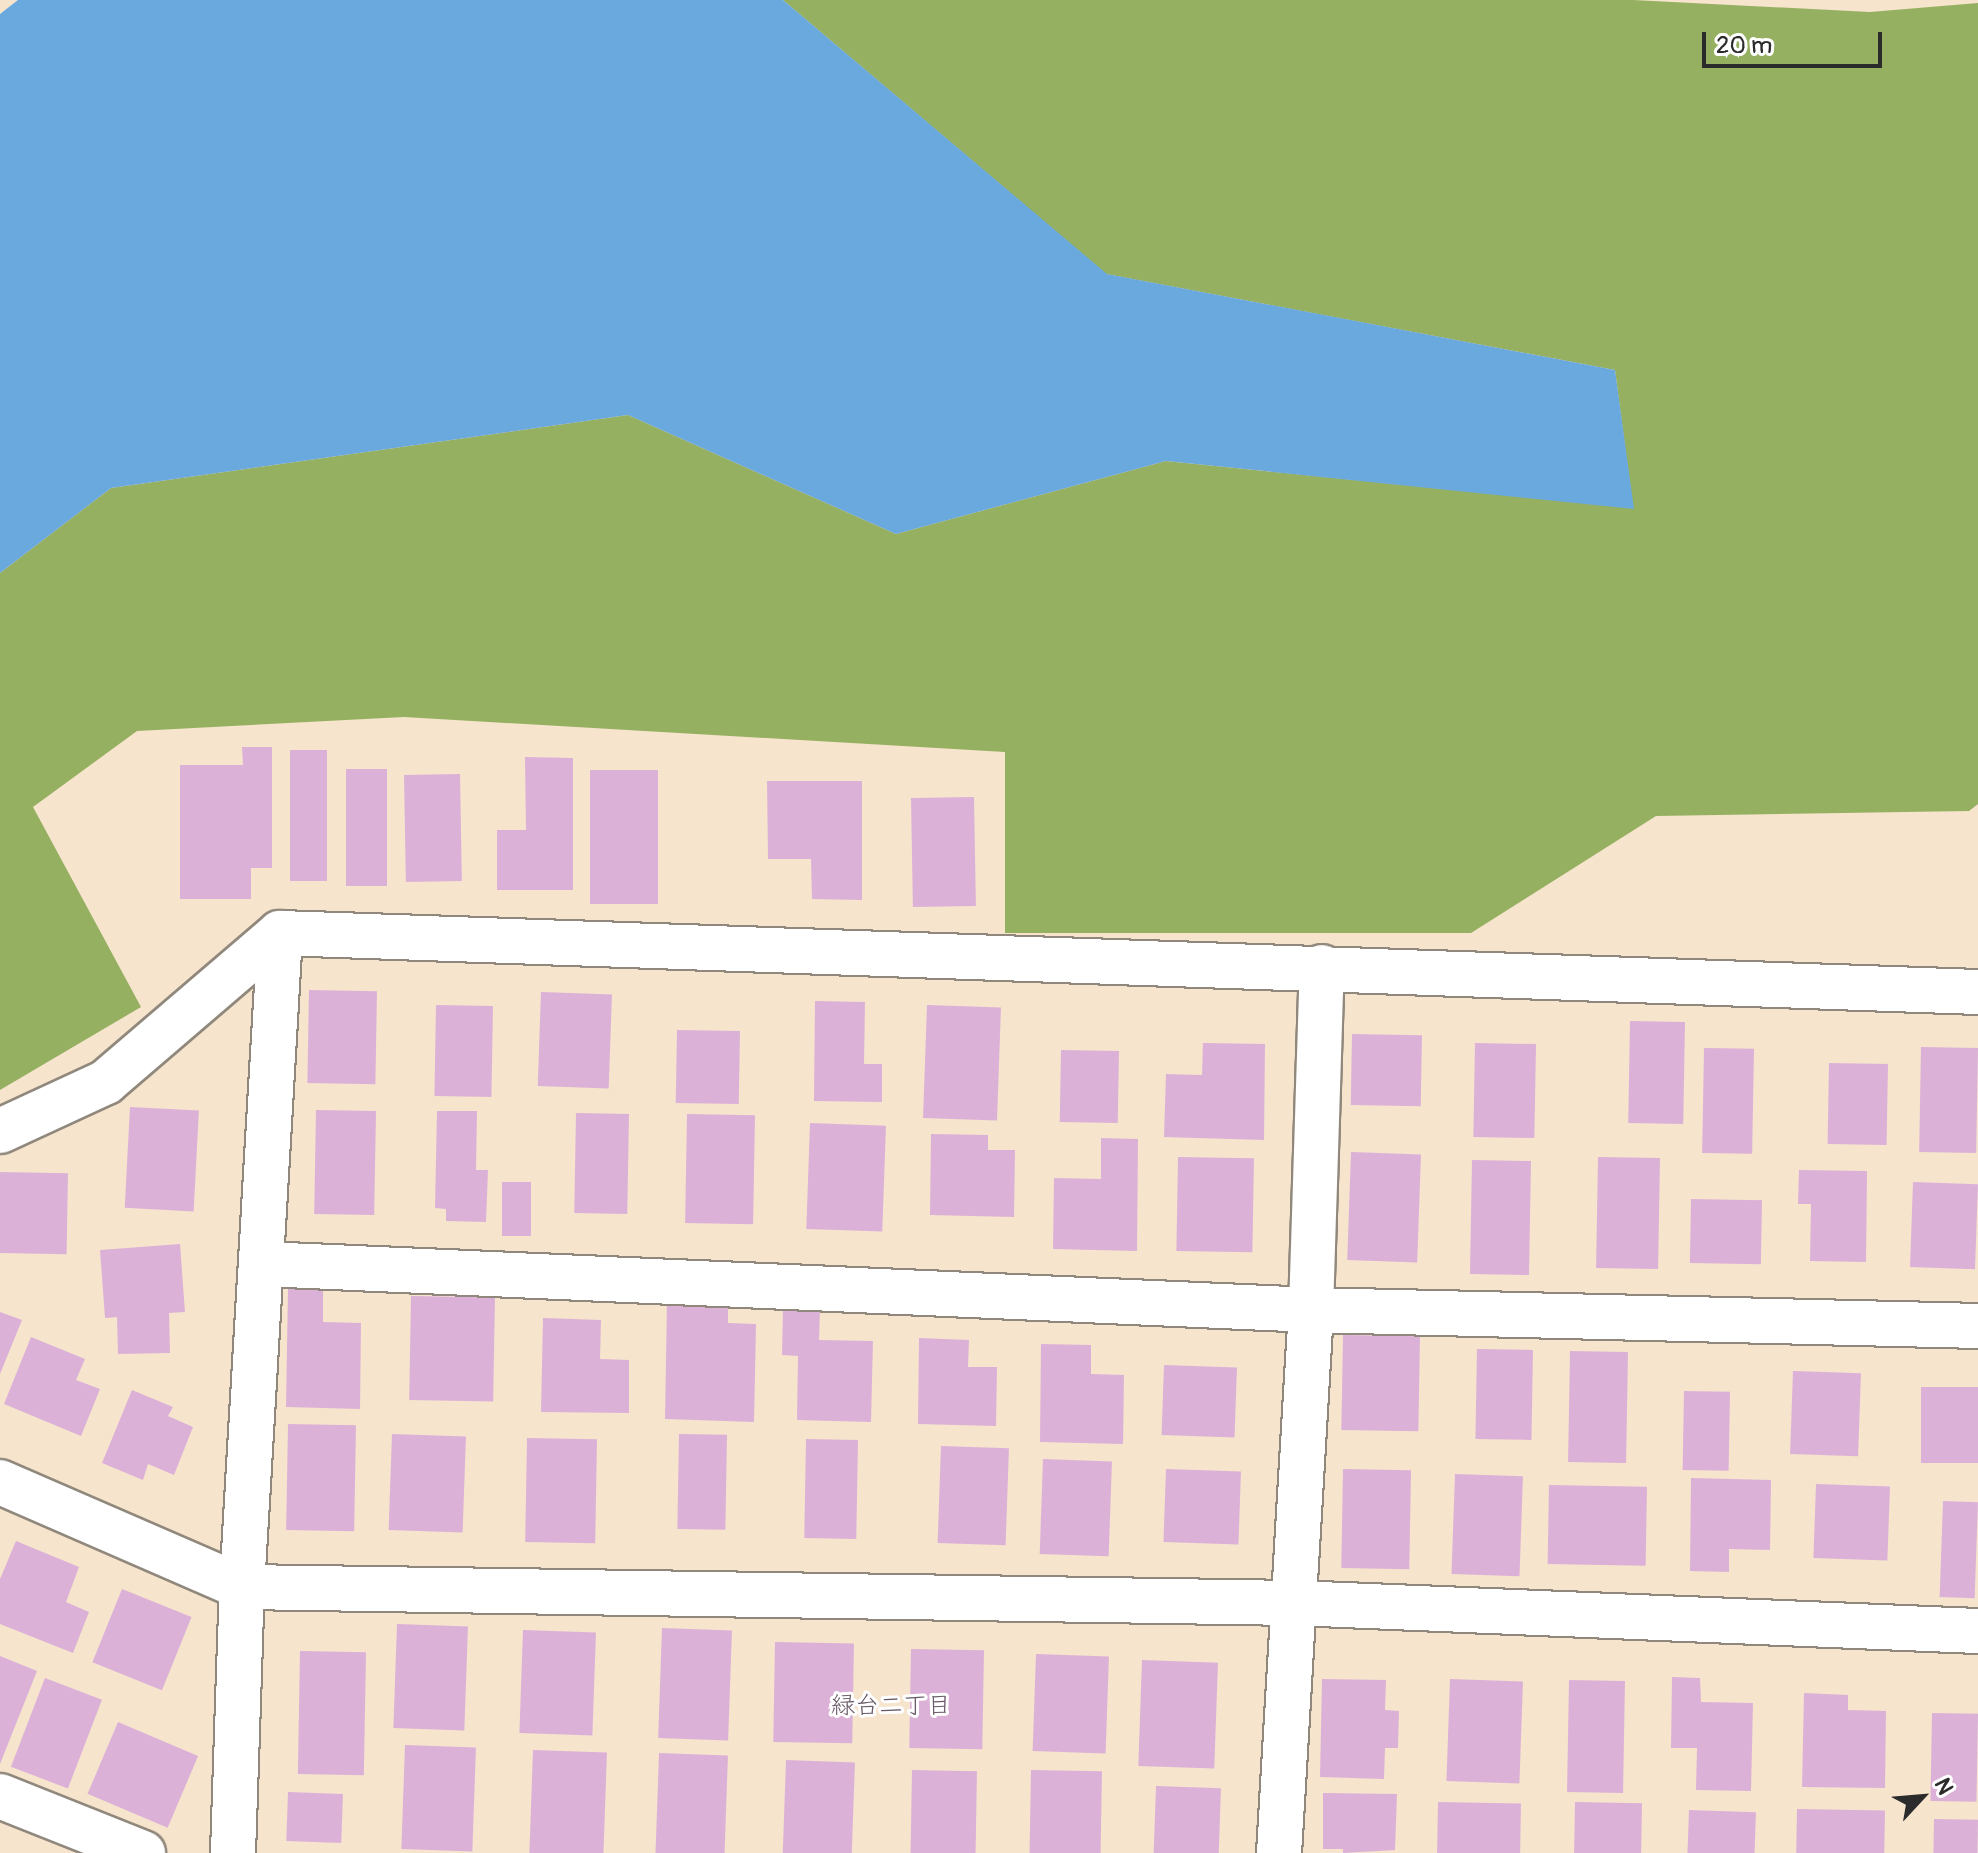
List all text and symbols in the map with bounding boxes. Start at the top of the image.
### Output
scale bar [1706,16,1886,66]
text: 20 m [1716,31,1772,60]
district label: 緑台二丁目 [831,1692,951,1720]
north arrow [1882,1757,1962,1837]
text: N [1928,1774,1959,1799]

